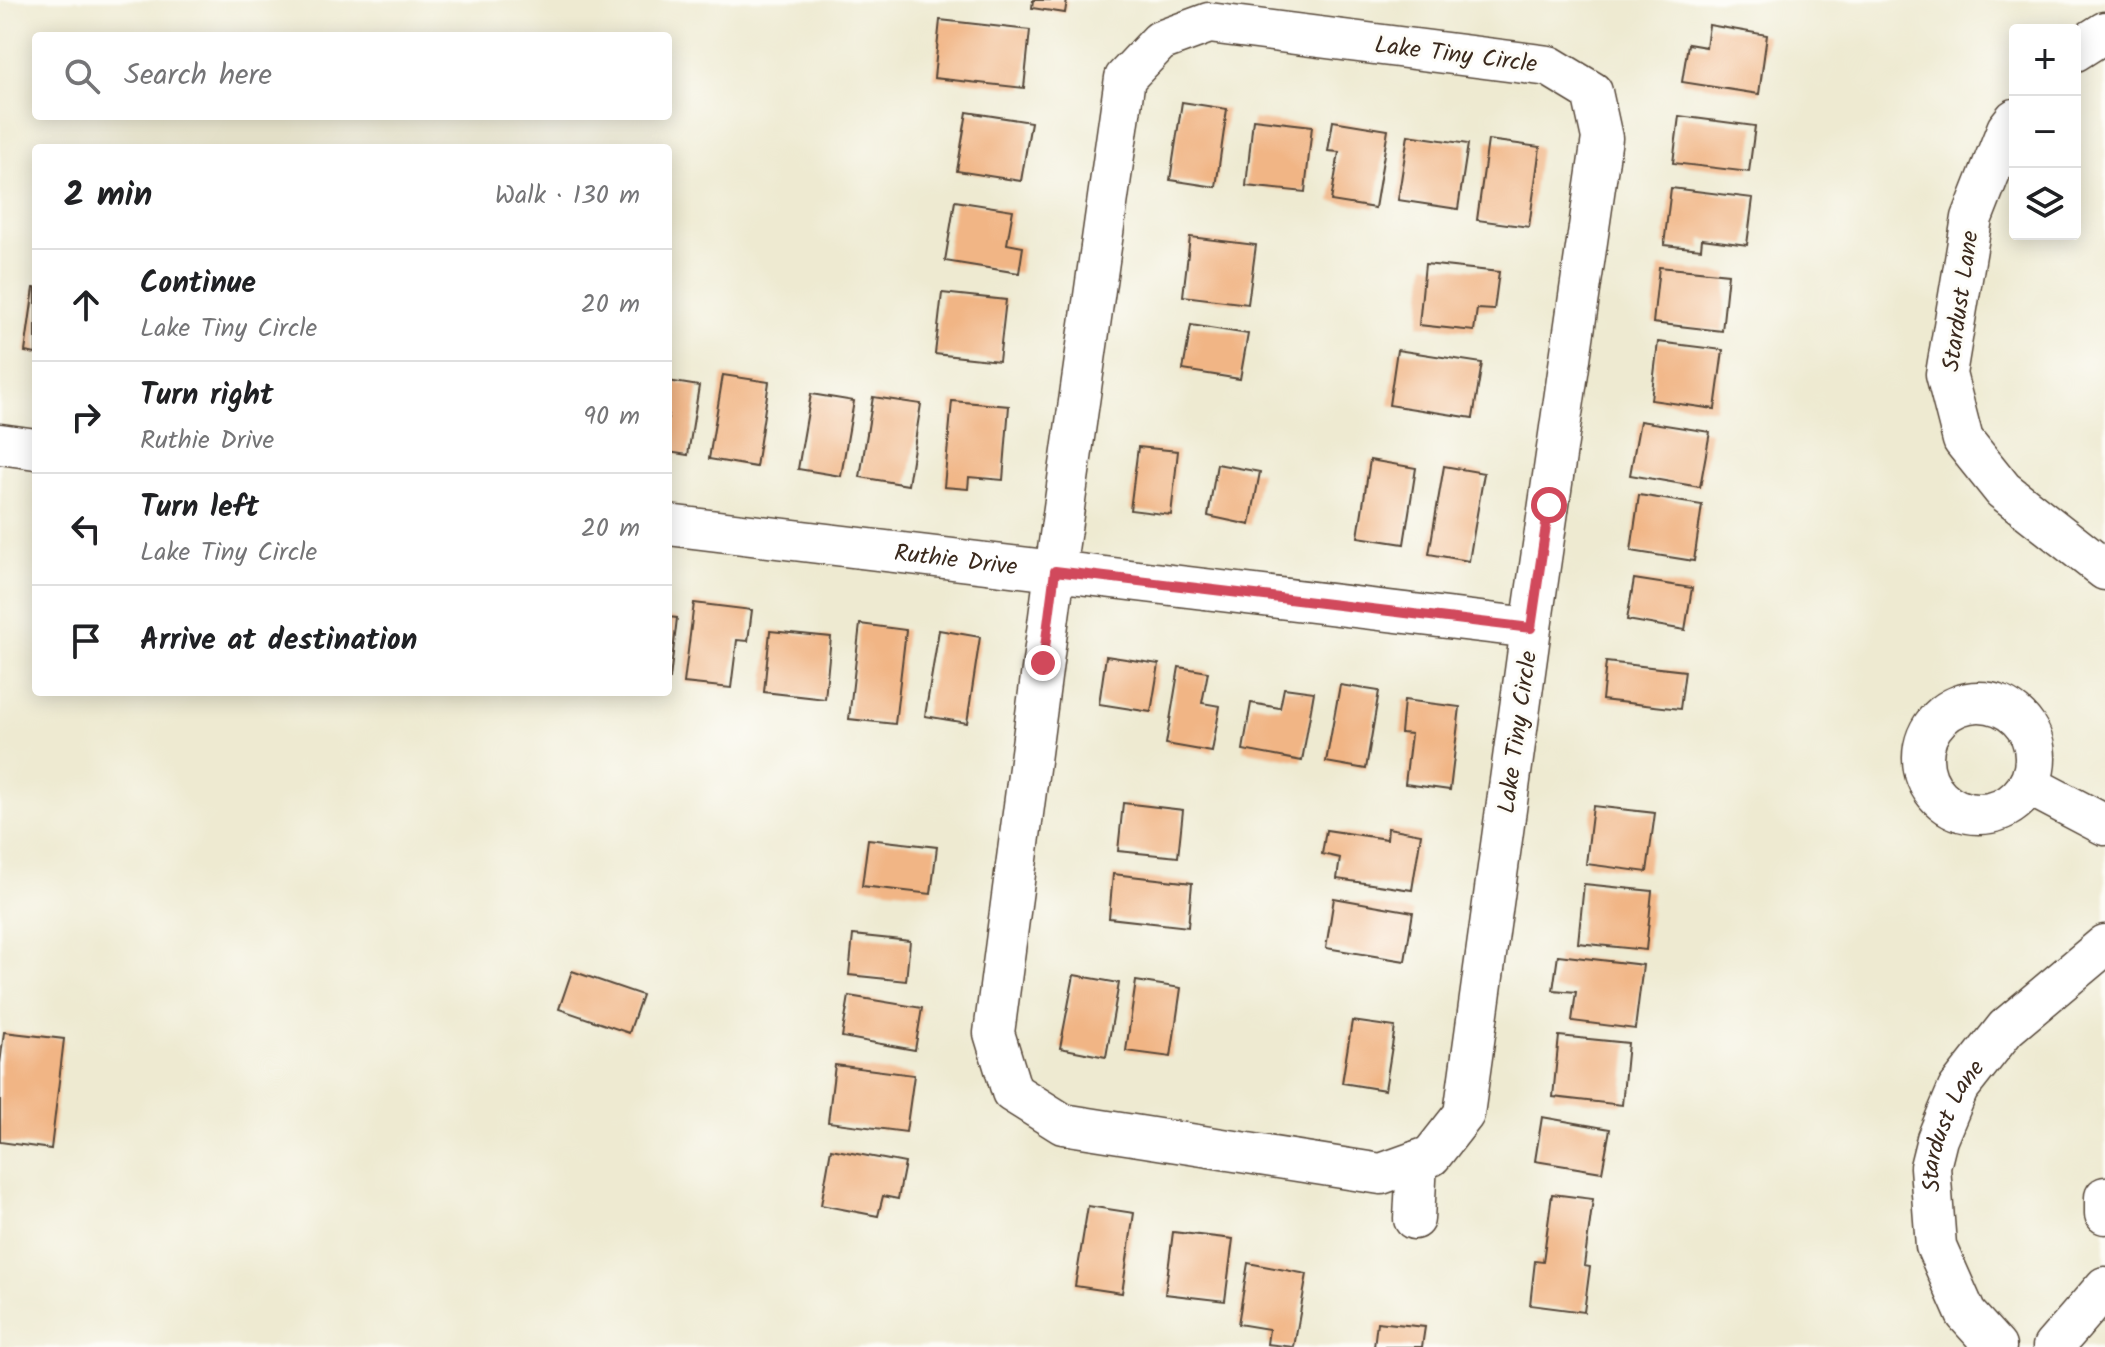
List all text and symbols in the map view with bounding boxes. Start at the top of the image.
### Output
map controls [2009,24,2081,240]
button: + [2009,24,2081,96]
street label: Lake Tiny Circle [1372,26,1540,85]
search box [32,32,672,120]
text: Search here [124,52,272,100]
icon: search [60,54,104,98]
button: − [2009,96,2081,168]
button: layers [2009,168,2081,240]
text: 2 min [64,169,152,223]
text: Walk · 130 m [495,175,640,217]
street label: Stardust Lane [1932,228,1991,374]
text: Continue [140,260,256,308]
icon: ahead [64,283,108,327]
text: 20 m [581,284,640,326]
text: Lake Tiny Circle [140,308,317,350]
text: Turn right [140,372,273,420]
icon: right [64,395,108,439]
text: 90 m [583,396,640,438]
text: Ruthie Drive [140,420,274,462]
text: Turn left [140,484,259,532]
route start [1531,487,1567,523]
icon: left [64,507,108,551]
text: 20 m [581,508,640,550]
text: Lake Tiny Circle [140,532,317,574]
street label: Ruthie Drive [892,534,1020,588]
text: Arrive at destination [140,617,417,665]
icon: arrive [64,619,108,663]
route end [1025,645,1061,681]
street label: Lake Tiny Circle [1488,648,1549,816]
street label: Stardust Lane [1912,1051,1995,1193]

